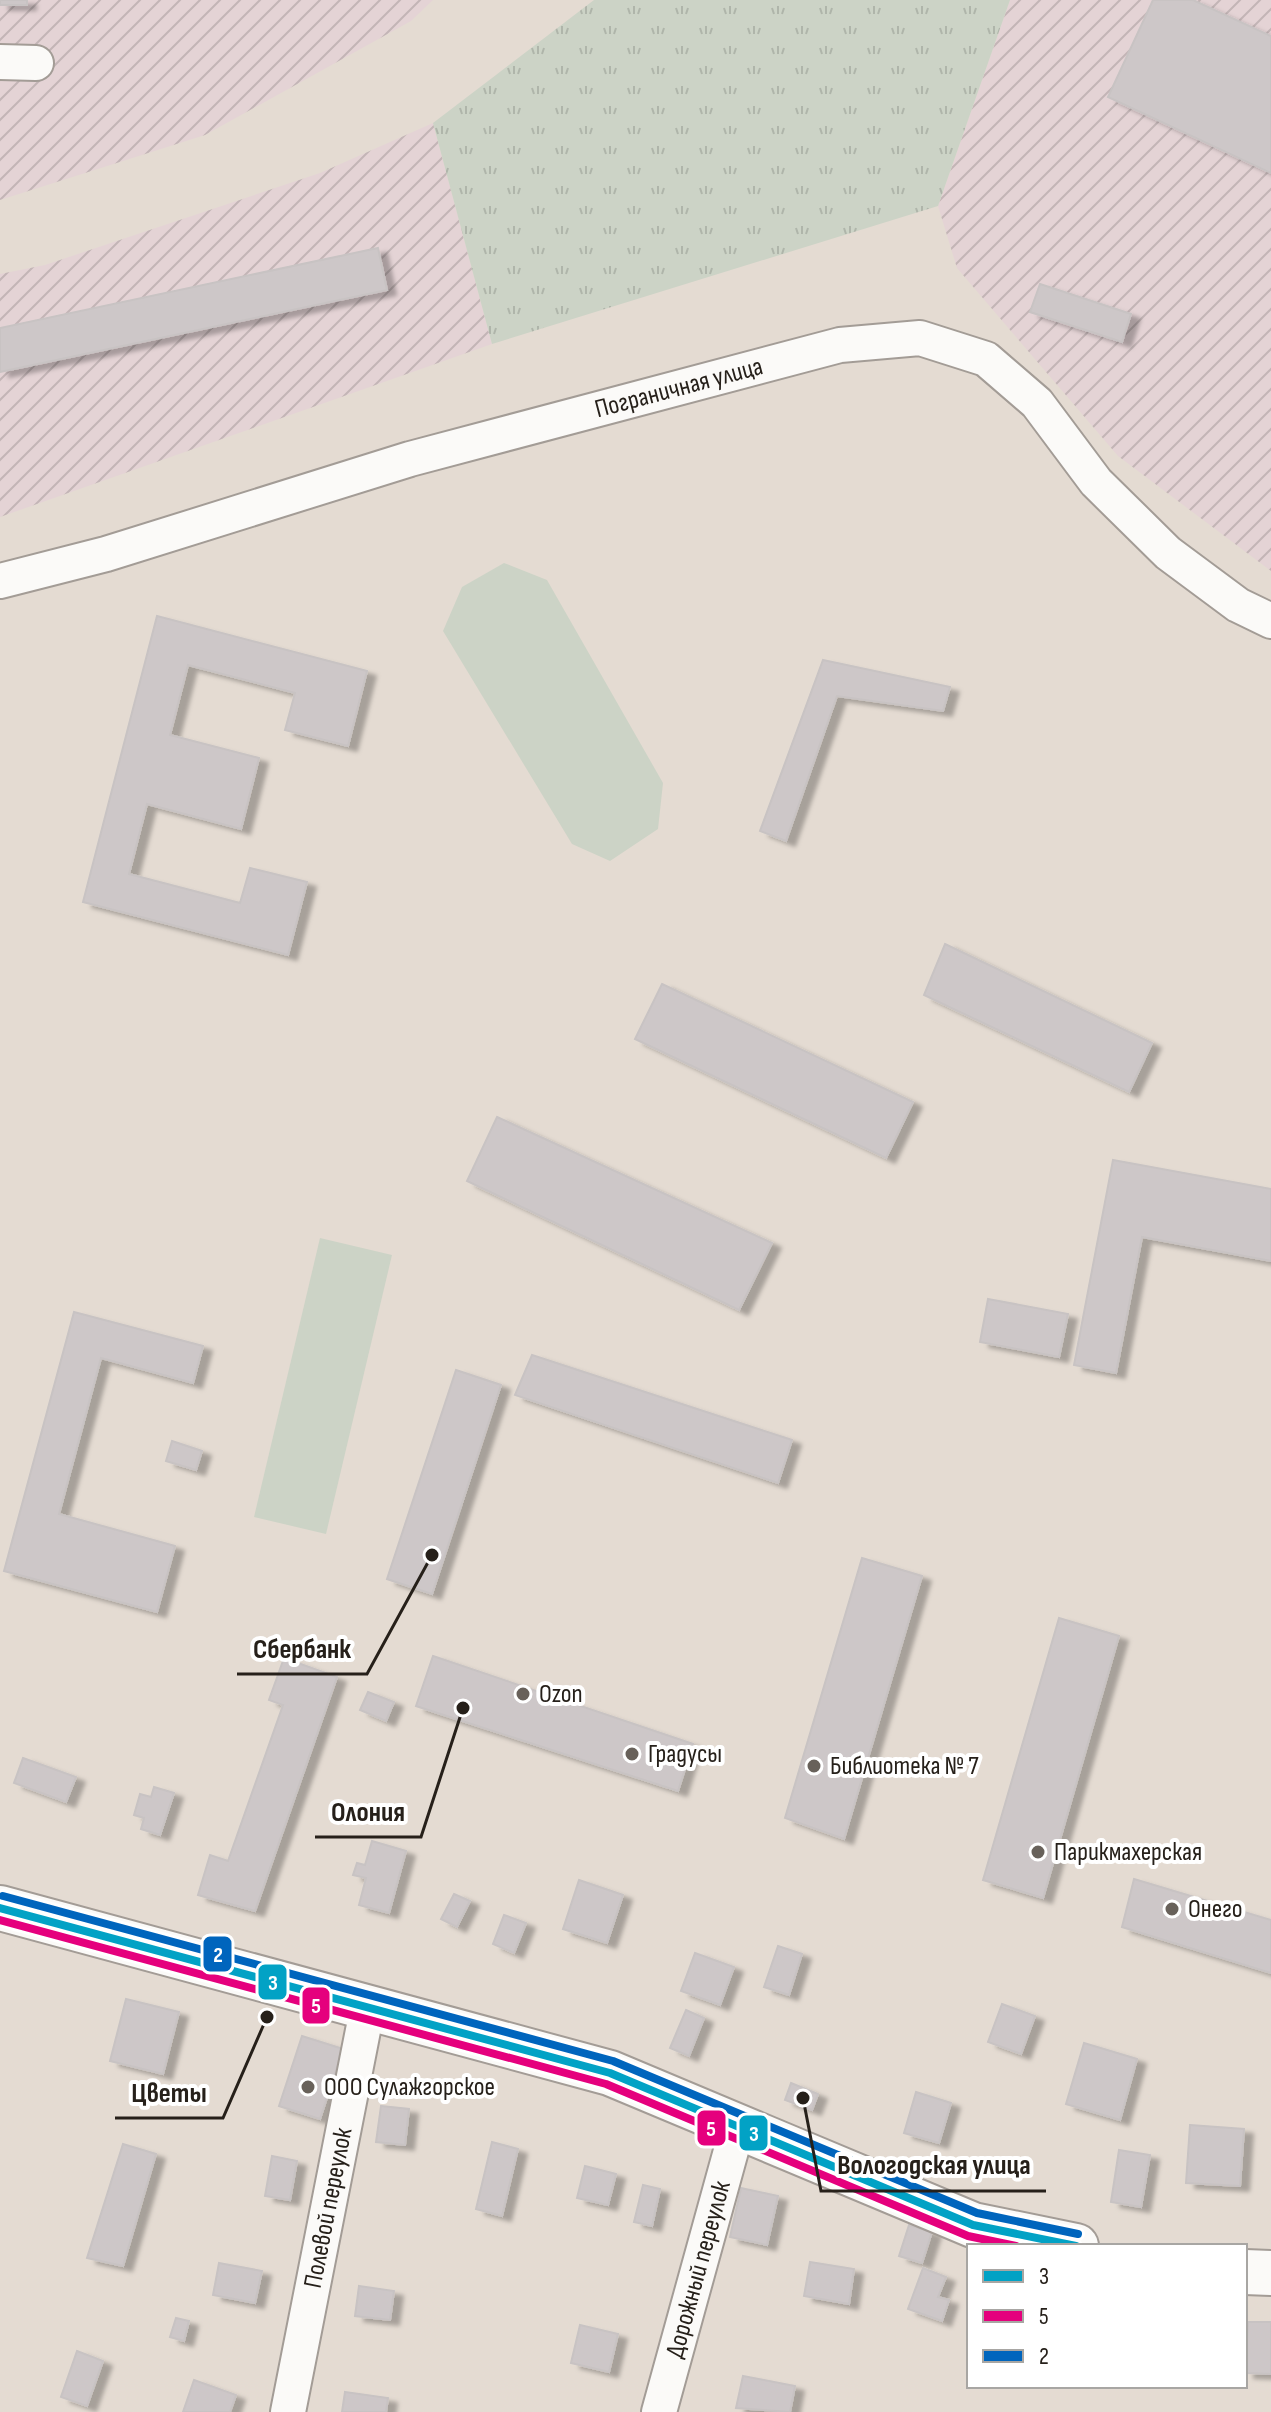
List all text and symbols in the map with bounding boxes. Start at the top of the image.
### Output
street label: Пограничная улица [591,351,766,425]
callout: Сбербанк [237,1622,367,1674]
text: Сбербанк [253,1633,351,1666]
place label: Ozon [539,1679,583,1710]
marker: Ozon [514,1685,532,1703]
place label: Градусы [648,1739,722,1770]
marker: Градусы [623,1745,641,1763]
place label: Библиотека № 7 [830,1751,979,1782]
marker: Библиотека № 7 [805,1757,823,1775]
callout: Олония [315,1785,421,1837]
text: Олония [331,1796,405,1829]
place label: Парикмахерская [1054,1837,1202,1868]
marker: Парикмахерская [1029,1843,1047,1861]
place label: Онего [1188,1894,1243,1925]
marker: Онего [1163,1900,1181,1918]
line badge: 2 [202,1935,233,1973]
text: 2 [213,1942,223,1969]
line badge: 3 [257,1963,288,2001]
text: 3 [268,1970,278,1997]
line badge: 5 [301,1986,331,2025]
text: 5 [311,1993,321,2020]
callout: Цветы [115,2066,223,2118]
place label: ООО Сулажгорское [324,2072,495,2103]
text: Цветы [131,2077,207,2110]
marker: ООО Сулажгорское [299,2078,317,2096]
line badge: 5 [696,2109,727,2147]
line badge: 3 [738,2114,769,2152]
text: 5 [706,2116,716,2143]
text: 3 [749,2121,759,2148]
street label: Полевой переулок [297,2125,359,2291]
callout: Вологодская улица [821,2139,1046,2191]
text: Вологодская улица [837,2149,1031,2182]
street label: Дорожный переулок [659,2177,737,2361]
legend [967,2244,1247,2388]
text: 3 [1039,2262,1049,2291]
text: 5 [1039,2302,1049,2331]
text: 2 [1039,2342,1049,2371]

